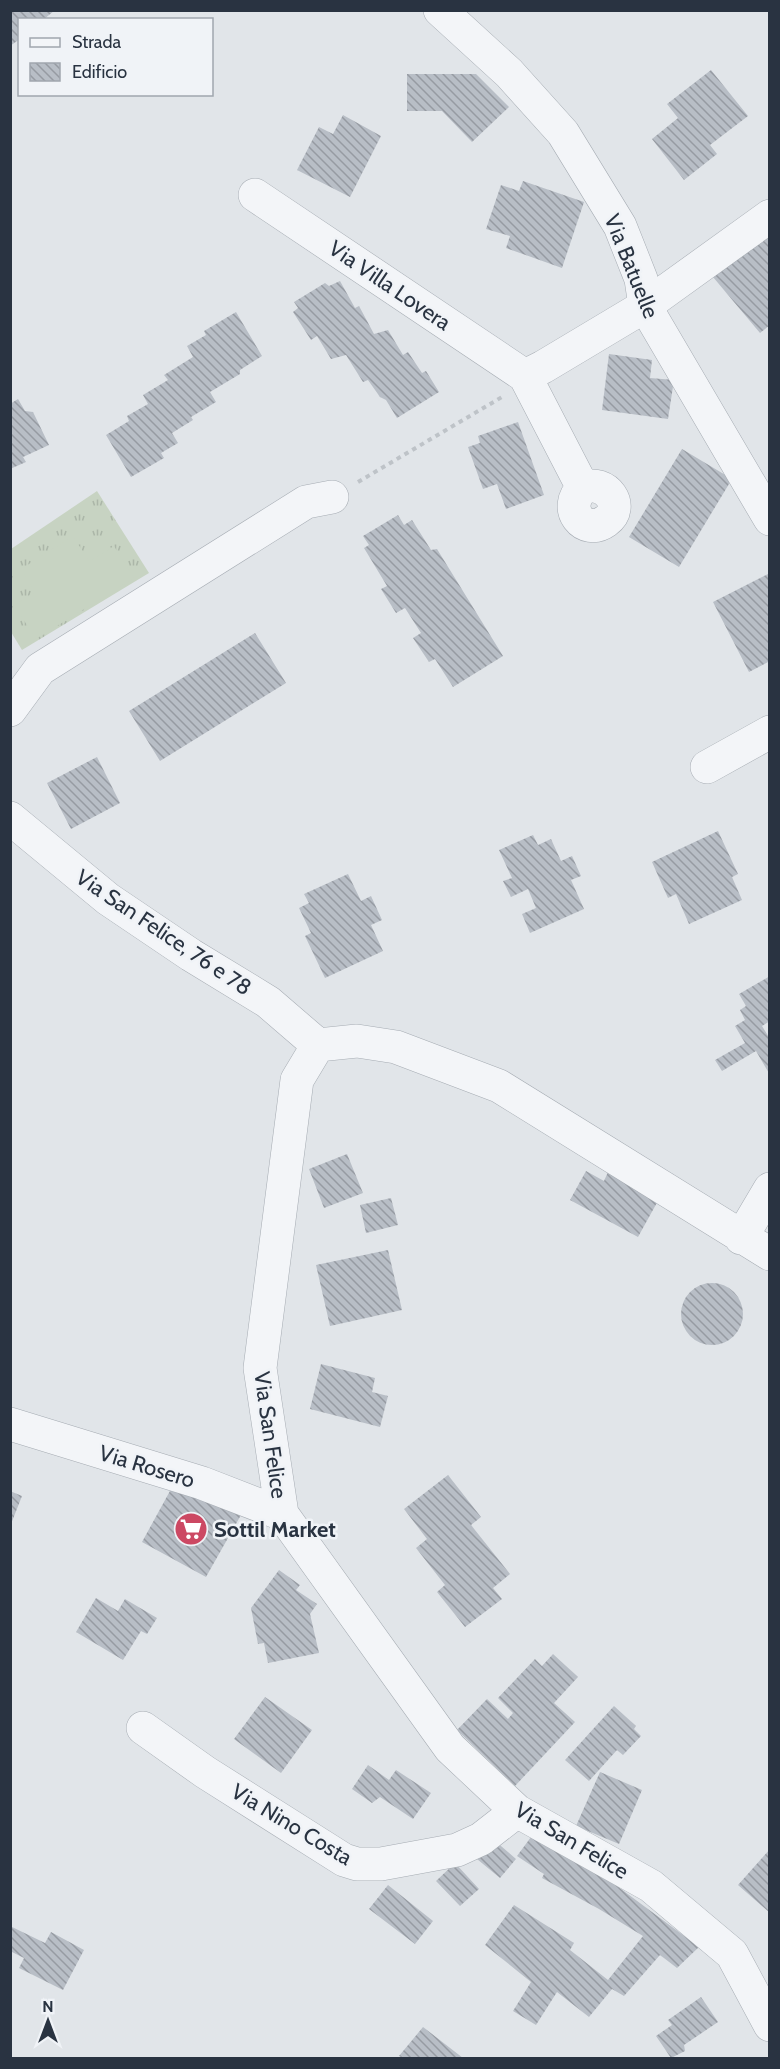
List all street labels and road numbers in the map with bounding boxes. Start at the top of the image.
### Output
street label: Via Batuelle [598,210,665,322]
street label: Via Villa Lovera [324,235,456,336]
street label: Via San Felice, 76 e 78 [71,864,257,1001]
street label: Via San Felice [248,1370,293,1500]
street label: Via Rosero [96,1439,198,1494]
street label: Via Nino Costa [226,1778,357,1871]
street label: Via San Felice [510,1796,634,1885]

